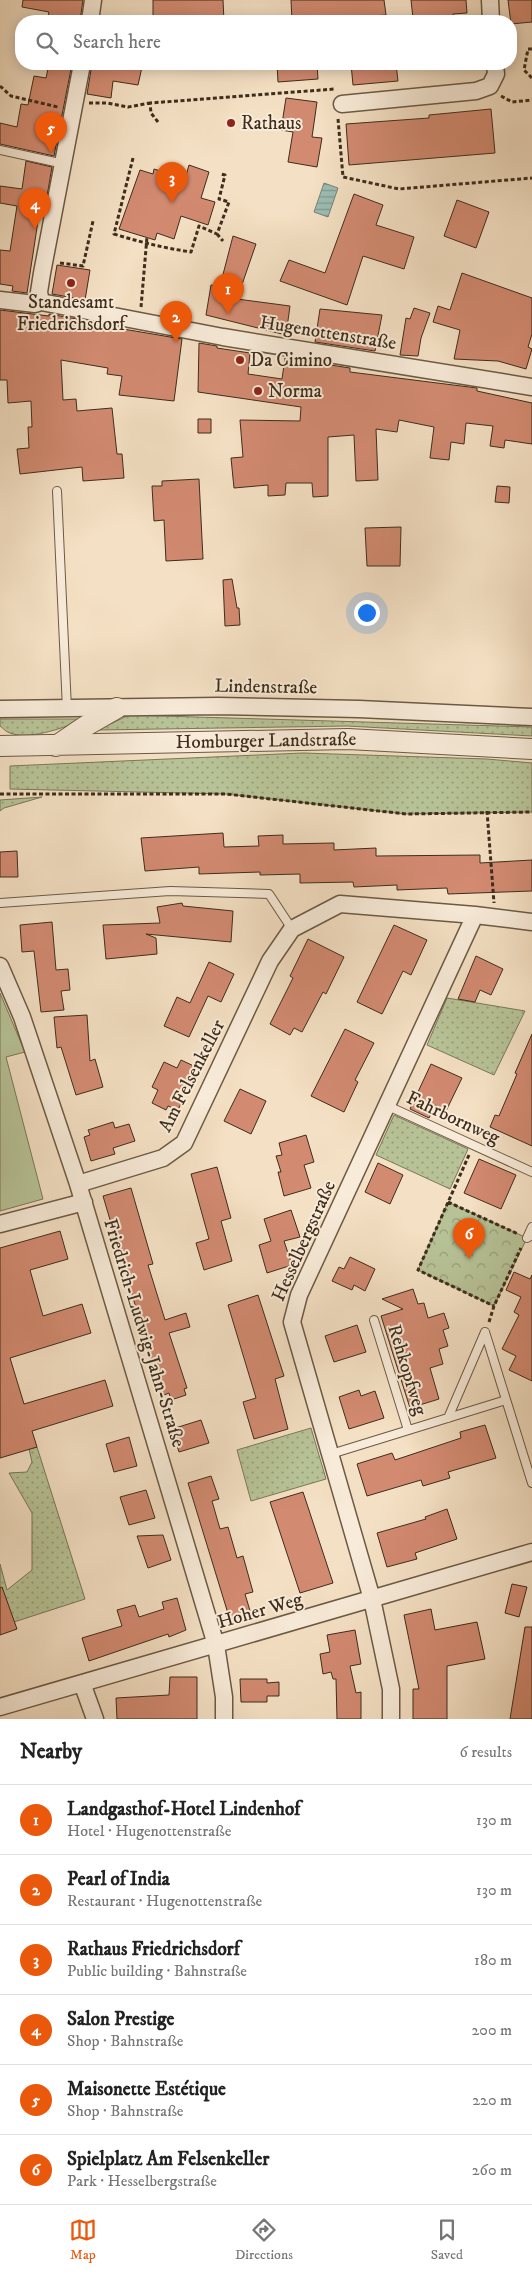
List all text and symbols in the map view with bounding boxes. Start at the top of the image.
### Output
search box [15,15,517,70]
icon: search [33,29,61,57]
text: Search here [73,31,161,54]
pin: 5 [35,112,67,153]
place label: Rathaus [241,112,301,135]
marker: Rathaus [225,117,237,129]
pin: 3 [156,162,188,203]
pin: 4 [19,188,51,229]
pin: 1 [212,273,244,314]
marker: Standesamt Friedrichsdorf [65,277,77,289]
place label: Standesamt Friedrichsdorf [17,291,128,336]
pin: 2 [160,301,192,342]
street label: Hugenottenstraße [258,311,398,355]
place label: Da Cimino [250,349,332,372]
marker: Da Cimino [234,354,246,366]
place label: Norma [268,380,322,403]
marker: Norma [252,385,264,397]
your location [354,600,380,626]
street label: Lindenstraße [214,675,318,699]
street label: Homburger Landstraße [176,728,357,754]
street label: Am Felsenkeller [154,1016,230,1136]
street label: Fahrbornweg [403,1086,504,1150]
street label: Hesselbergstraße [267,1177,341,1305]
street label: Friedrich-Ludwig-Jahn-Straße [98,1216,190,1450]
pin: 6 [453,1218,485,1259]
street label: Rehkopfweg [382,1322,432,1419]
street label: Hoher Weg [215,1588,306,1634]
text: Nearby [20,1739,82,1765]
text: 6 results [459,1742,512,1762]
text: Landgasthof-Hotel Lindenhof [67,1798,300,1821]
text: 1 [33,1810,39,1830]
text: 130 m [476,1810,512,1830]
text: Hotel · Hugenottenstraße [67,1821,231,1841]
text: Pearl of India [67,1868,170,1891]
text: 2 [32,1880,40,1900]
text: 130 m [476,1880,512,1900]
text: Restaurant · Hugenottenstraße [67,1891,262,1911]
text: Rathaus Friedrichsdorf [67,1938,240,1961]
text: 3 [33,1950,39,1970]
text: 180 m [474,1950,512,1970]
text: Public building · Bahnstraße [67,1961,247,1981]
text: Salon Prestige [67,2008,174,2031]
text: 4 [31,2020,41,2040]
text: 200 m [471,2020,512,2040]
text: Shop · Bahnstraße [67,2031,183,2051]
text: Maisonette Estétique [67,2078,226,2101]
text: 5 [32,2090,40,2110]
text: 220 m [472,2090,512,2110]
text: Shop · Bahnstraße [67,2101,183,2121]
text: Spielplatz Am Felsenkeller [67,2148,269,2171]
text: 6 [32,2160,40,2180]
text: 260 m [472,2160,512,2180]
text: Park · Hesselbergstraße [67,2171,217,2191]
tab: Map [69,2216,97,2264]
tab: Directions [235,2216,293,2264]
tab: Saved [431,2216,463,2264]

